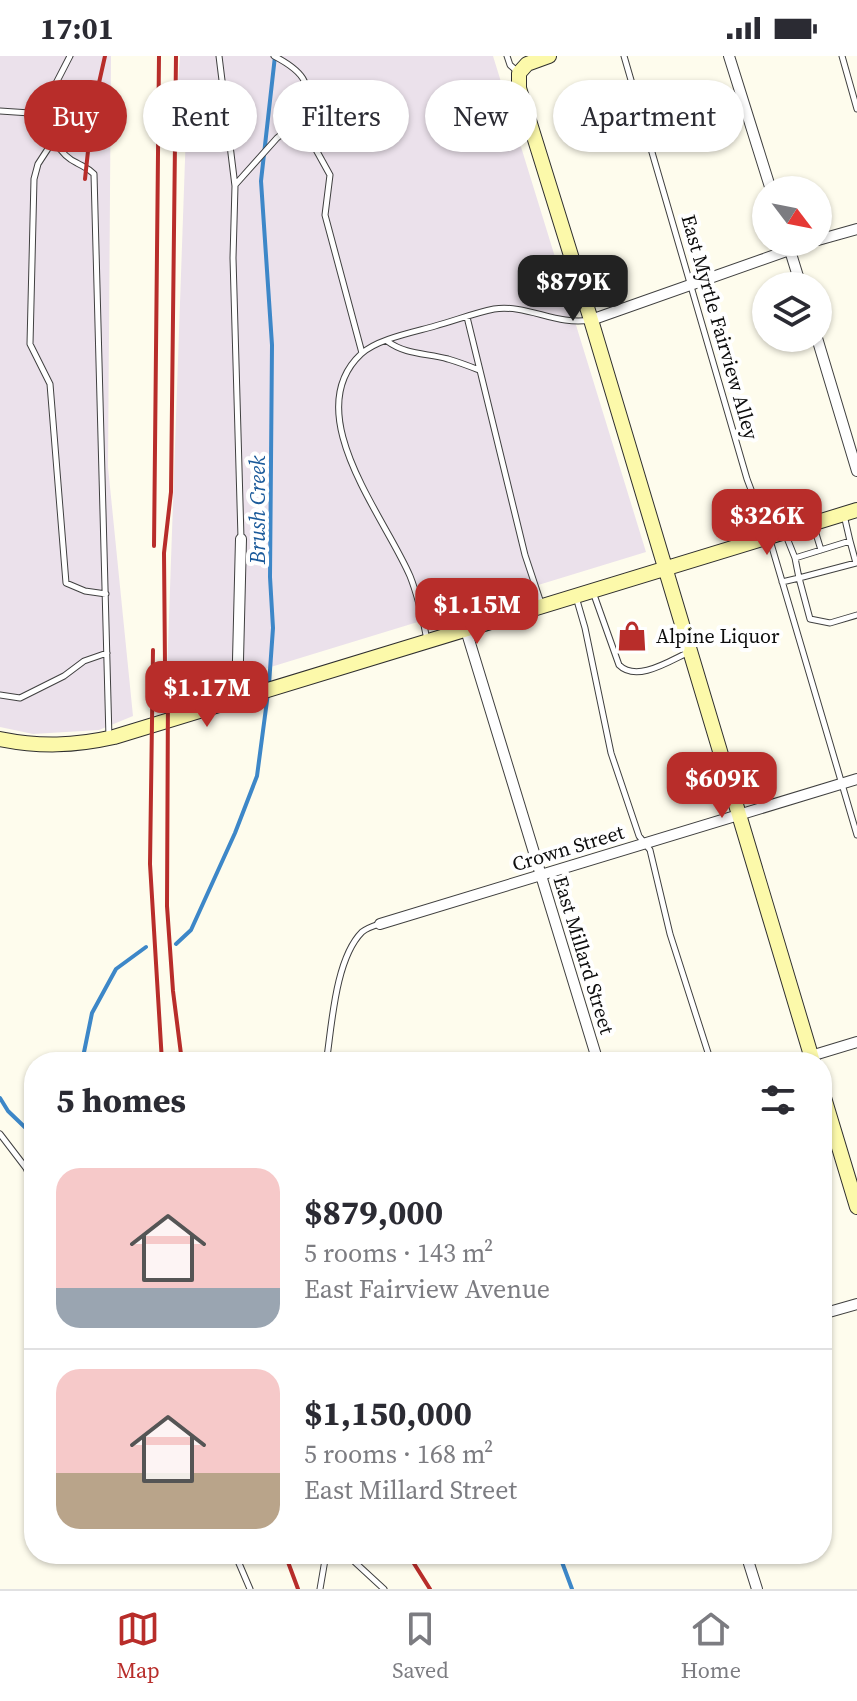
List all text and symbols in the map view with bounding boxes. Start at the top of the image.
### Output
text: 17:01 [40,8,114,49]
chip: Buy [24,80,127,152]
chip: Rent [143,80,257,152]
chip: Filters [273,80,409,152]
chip: New [425,80,537,152]
chip: Apartment [553,80,744,152]
north arrow [752,176,832,256]
map controls [752,176,832,352]
street label: East Myrtle Fairview Alley [674,211,766,444]
pin: $879K [517,255,629,323]
text: $879K [536,263,610,299]
button: layers [752,272,832,352]
water label: Brush Creek [242,455,272,565]
pin: $326K [711,489,823,557]
text: $326K [730,497,804,533]
pin: $1.15M [412,578,542,646]
text: $1.15M [433,586,521,622]
shop icon: Alpine Liquor [615,619,649,653]
place label: Alpine Liquor [656,622,780,650]
pin: $1.17M [142,661,272,729]
text: $1.17M [163,669,251,705]
pin: $609K [666,752,778,820]
text: $609K [685,760,759,796]
street label: Crown Street [509,818,628,878]
street label: East Millard Street [547,873,621,1038]
text: 5 homes [56,1077,186,1123]
icon: filters [756,1078,800,1122]
text: $879,000 [304,1189,443,1235]
icon: home [120,1200,216,1296]
text: 5 rooms · 143 m² [304,1235,493,1271]
text: East Fairview Avenue [304,1271,550,1307]
text: $1,150,000 [304,1390,472,1436]
icon: home [120,1401,216,1497]
text: 5 rooms · 168 m² [304,1436,493,1472]
text: East Millard Street [304,1472,517,1508]
tab: Map [116,1607,160,1685]
tab: Saved [392,1607,449,1685]
tab: Home [681,1607,741,1685]

